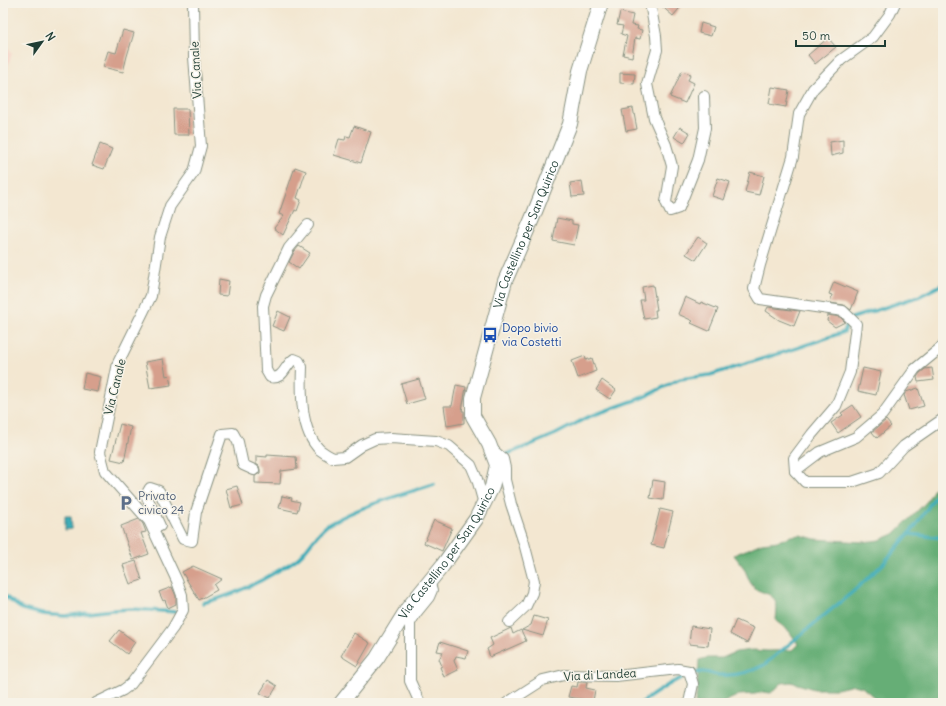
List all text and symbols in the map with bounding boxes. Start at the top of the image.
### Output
north arrow [22,22,62,62]
scale bar [796,22,885,48]
text: 50 m [802,28,831,43]
text: N [42,30,58,44]
street label: Via Canale [187,41,204,99]
street label: Via Castellino per San Quirico [490,157,562,310]
place label: Dopo bivio via Costetti [502,320,561,349]
bus stop icon: Dopo bivio via Costetti [481,326,499,344]
street label: Via Canale [100,357,129,417]
street label: Via Castellino per San Quirico [395,484,498,622]
place label: Privato civico 24 [138,488,184,517]
parking icon: Privato civico 24 [117,494,135,512]
street label: Via di Landea [563,665,637,684]

